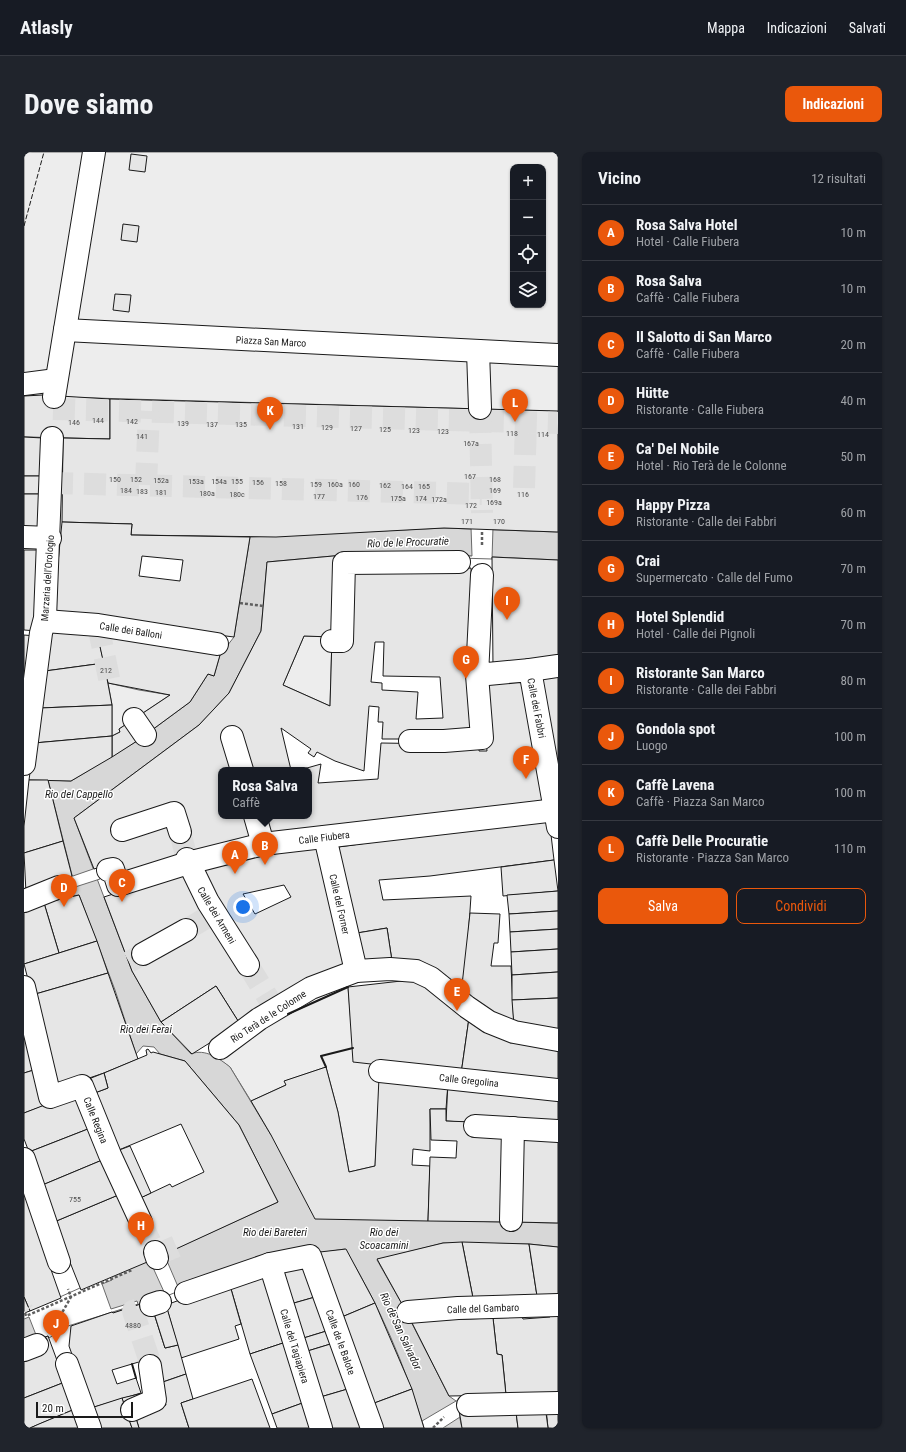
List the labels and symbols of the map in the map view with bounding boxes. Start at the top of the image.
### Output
street label: Piazza San Marco [235,334,306,349]
pin: L [502,389,528,422]
pin: K [257,397,283,430]
house number: 144 [92,416,104,425]
house number: 142 [126,417,138,426]
house number: 146 [68,418,80,427]
house number: 139 [177,419,189,428]
house number: 137 [206,420,218,429]
house number: 135 [235,420,247,429]
house number: 131 [292,422,304,431]
house number: 129 [321,423,333,432]
house number: 127 [350,424,362,433]
house number: 125 [379,425,391,434]
house number: 123 [408,426,420,435]
house number: 123 [437,427,449,436]
house number: 118 [506,429,518,438]
house number: 114 [537,430,549,439]
house number: 141 [136,432,148,441]
house number: 167a [463,439,479,448]
house number: 167 [464,472,476,481]
house number: 150 [109,475,121,484]
house number: 152 [130,475,142,484]
house number: 168 [489,475,501,484]
house number: 152a [153,476,169,485]
house number: 153a [188,477,204,486]
house number: 154a [211,477,227,486]
house number: 155 [231,477,243,486]
house number: 156 [252,478,264,487]
house number: 158 [275,479,287,488]
house number: 159 [310,480,322,489]
house number: 160a [327,480,343,489]
house number: 160 [348,480,360,489]
house number: 162 [379,481,391,490]
house number: 164 [401,482,413,491]
house number: 165 [418,482,430,491]
house number: 184 [120,486,132,495]
house number: 169 [489,486,501,495]
house number: 183 [136,487,148,496]
house number: 181 [155,488,167,497]
house number: 180a [199,489,215,498]
house number: 180c [229,490,245,499]
house number: 116 [517,490,529,499]
house number: 177 [313,492,325,501]
house number: 176 [356,493,368,502]
house number: 175a [390,494,406,503]
house number: 174 [415,494,427,503]
house number: 172a [431,495,447,504]
house number: 169a [486,498,502,507]
house number: 172 [465,501,477,510]
house number: 171 [461,517,473,526]
house number: 170 [493,517,505,526]
street label: Marzaria dell'Orologio [39,534,56,622]
water label: Rio de le Procuratie [367,535,449,550]
pin: I [494,587,520,620]
street label: Calle dei Balloni [99,620,163,641]
pin: G [453,646,479,679]
house number: 212 [100,666,112,675]
street label: Calle dei Fabbri [525,677,548,739]
pin: F [513,746,539,779]
water label: Rio del Cappello [45,788,113,801]
street label: Calle Fiubera [298,829,350,846]
pin: B [252,832,278,865]
pin: A [222,841,248,874]
pin: C [109,869,135,902]
street label: Calle del Forner [327,873,352,935]
pin: D [51,874,77,907]
street label: Calle dei Armeni [195,885,238,946]
your location [233,897,253,917]
pin: E [444,978,470,1011]
street label: Rio Terà de le Colonne [229,988,308,1045]
water label: Rio dei Ferai [120,1023,172,1036]
street label: Calle Gregolina [439,1072,499,1089]
street label: Calle Regina [81,1095,110,1145]
house number: 755 [69,1195,81,1204]
pin: H [128,1212,154,1245]
water label: Rio dei Bareteri [243,1226,308,1239]
water label: Rio dei Scoacamini [359,1226,409,1252]
water label: Rio de San Salvador [377,1291,424,1373]
street label: Calle del Gambaro [447,1302,519,1315]
street label: Calle del Tagiapiera [278,1308,311,1385]
street label: Calle de le Balote [324,1308,358,1377]
pin: J [43,1310,69,1343]
house number: 4880 [125,1321,141,1330]
scale bar [36,1400,133,1419]

